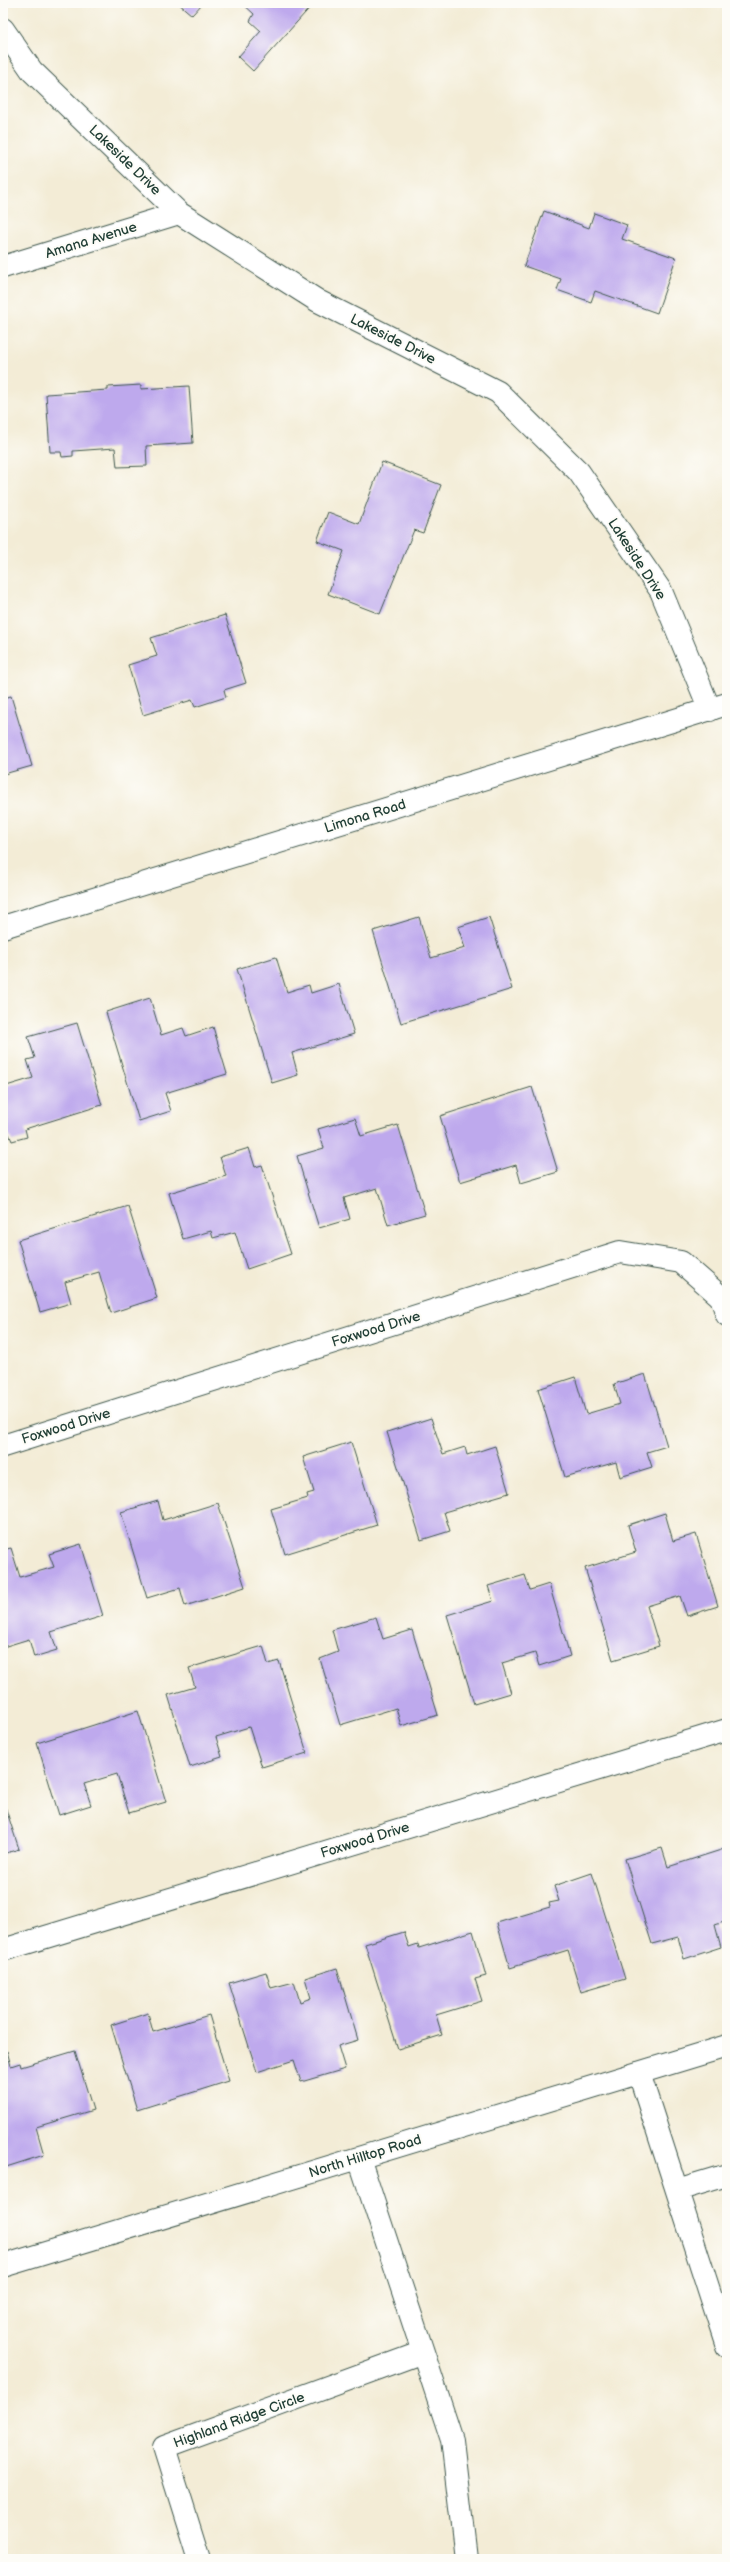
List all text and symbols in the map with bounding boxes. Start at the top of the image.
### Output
street label: Lakeside Drive [85,121,165,199]
street label: Amana Avenue [43,218,139,262]
street label: Lakeside Drive [347,310,439,368]
street label: Lakeside Drive [604,515,670,603]
street label: Limona Road [322,796,408,836]
street label: Foxwood Drive [330,1307,422,1351]
street label: Foxwood Drive [20,1404,112,1448]
street label: Foxwood Drive [319,1818,411,1862]
street label: North Hilltop Road [307,2131,423,2181]
street label: Highland Ridge Circle [171,2388,307,2452]

